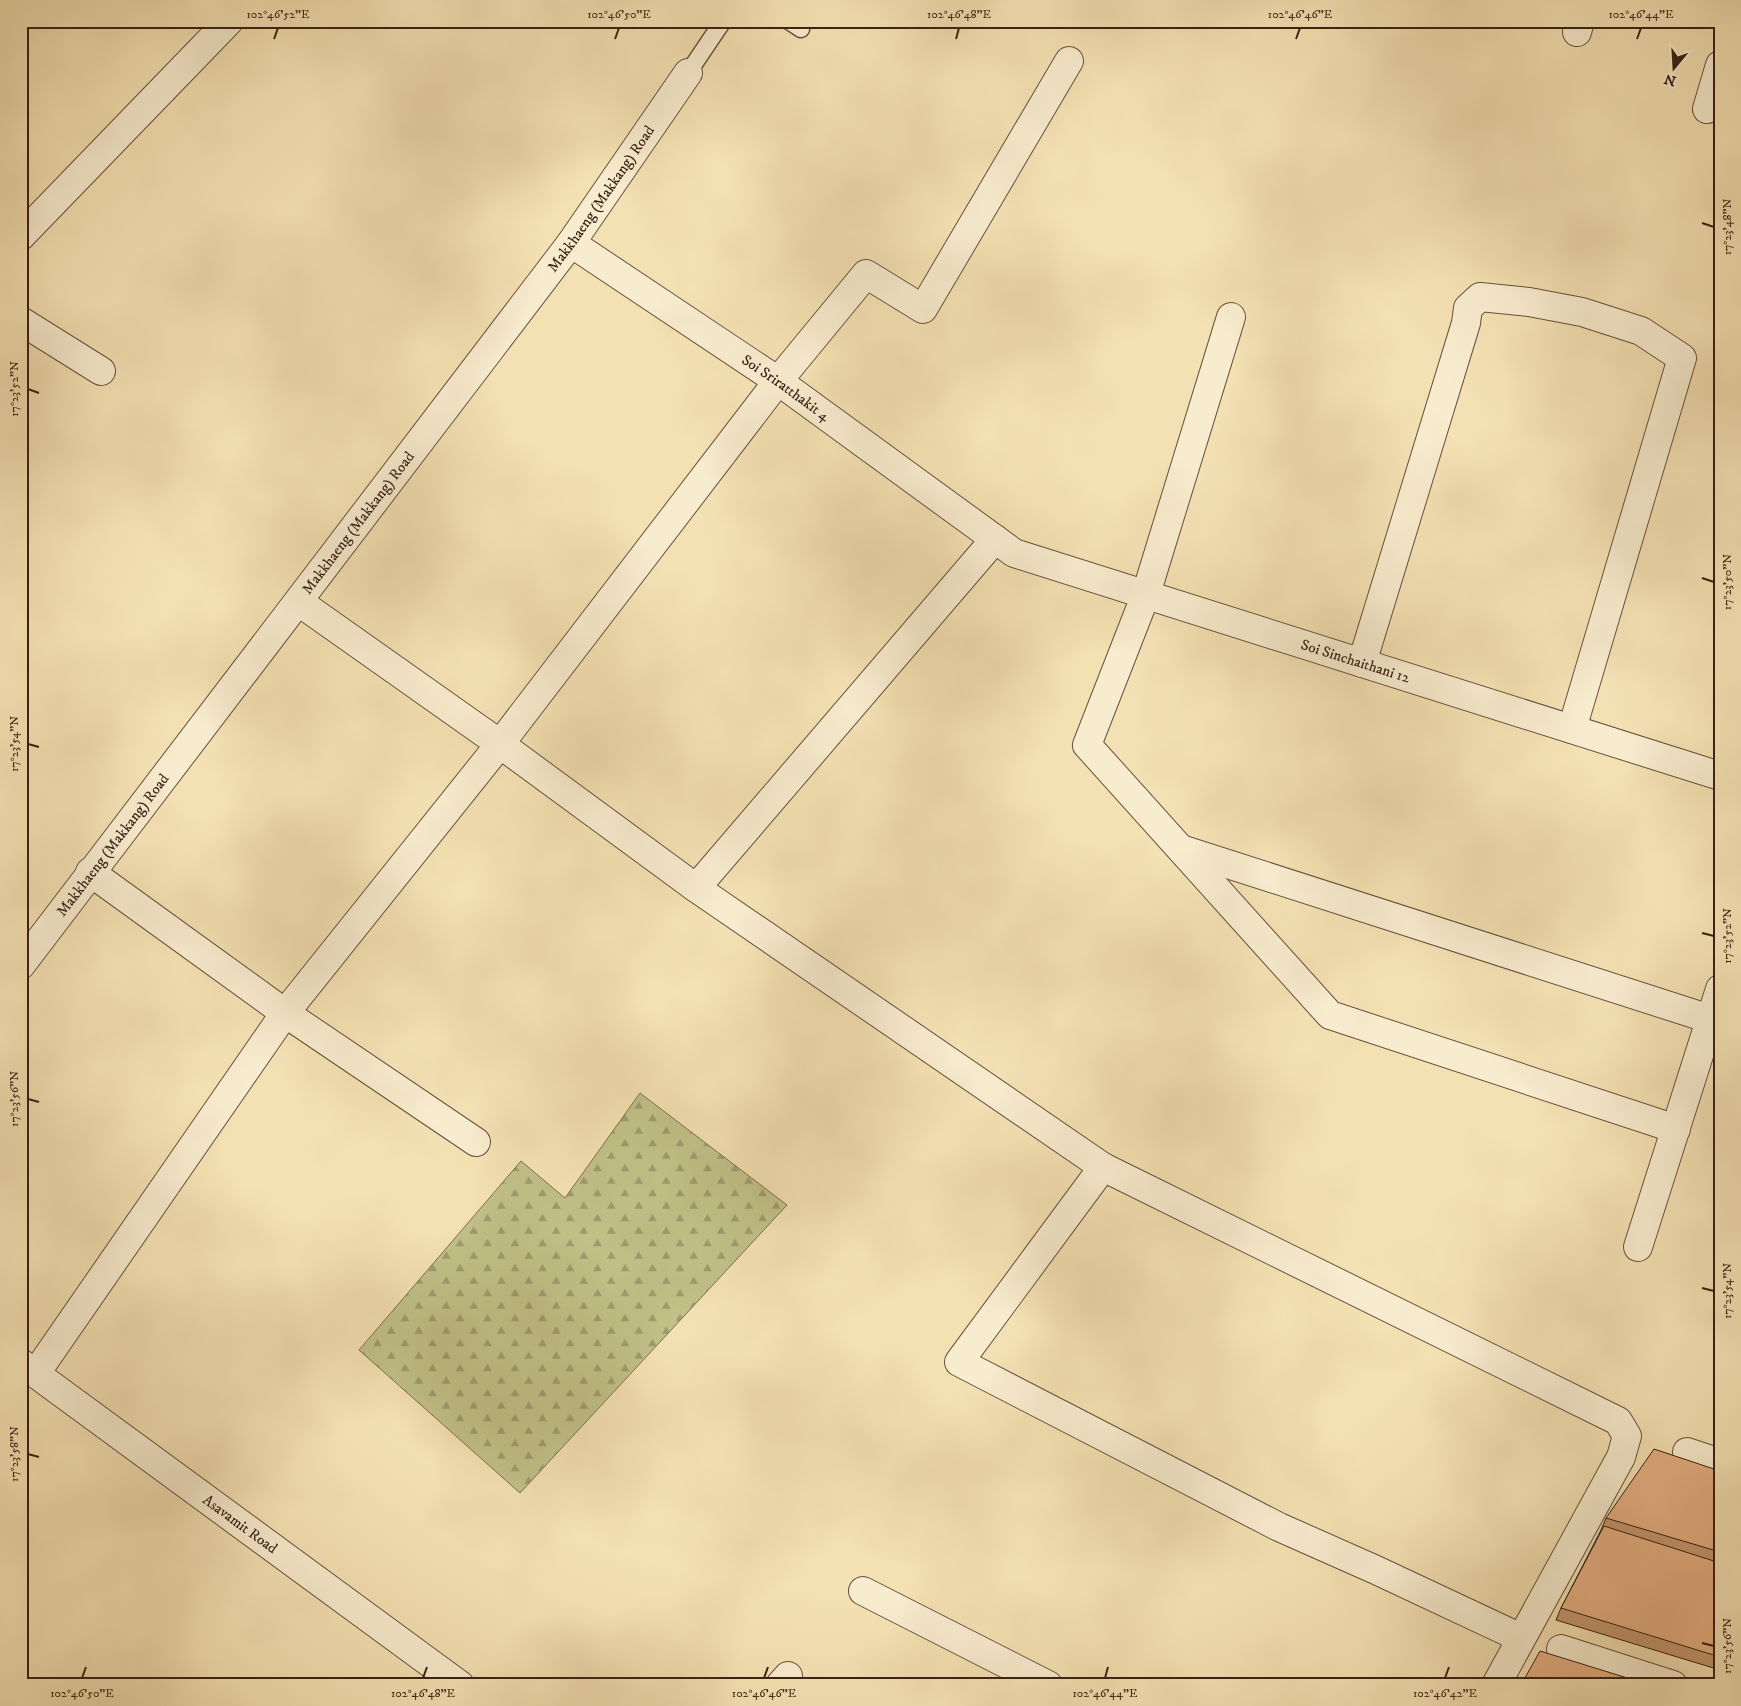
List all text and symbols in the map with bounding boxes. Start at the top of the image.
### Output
text: 102°46'52"E [246,7,310,22]
text: 102°46'50"E [587,7,651,22]
text: 102°46'48"E [927,7,992,22]
text: 102°46'46"E [1268,7,1333,22]
text: 102°46'44"E [1608,7,1674,22]
north arrow [1648,42,1698,92]
text: N [1662,69,1679,90]
street label: Makkhaeng (Makkang) Road [543,122,659,276]
text: 17°23'48"N [1720,198,1735,255]
street label: Soi Sriratthakit 4 [738,351,834,426]
text: 17°23'52"N [7,361,22,417]
street label: Makkhaeng (Makkang) Road [298,447,419,598]
text: 17°23'50"N [1720,554,1735,610]
street label: Soi Sinchaithani 12 [1299,635,1413,688]
text: 17°23'54"N [7,716,22,772]
street label: Makkhaeng (Makkang) Road [52,770,174,920]
text: 17°23'52"N [1720,908,1735,964]
text: 17°23'56"N [7,1071,22,1127]
text: 17°23'54"N [1720,1263,1735,1319]
text: 17°23'58"N [7,1426,22,1482]
street label: Asavamit Road [199,1491,282,1558]
text: 17°23'56"N [1720,1618,1735,1674]
text: 102°46'50"E [50,1686,114,1701]
text: 102°46'48"E [391,1686,456,1701]
text: 102°46'46"E [732,1686,797,1701]
text: 102°46'44"E [1072,1686,1138,1701]
text: 102°46'42"E [1413,1686,1478,1701]

